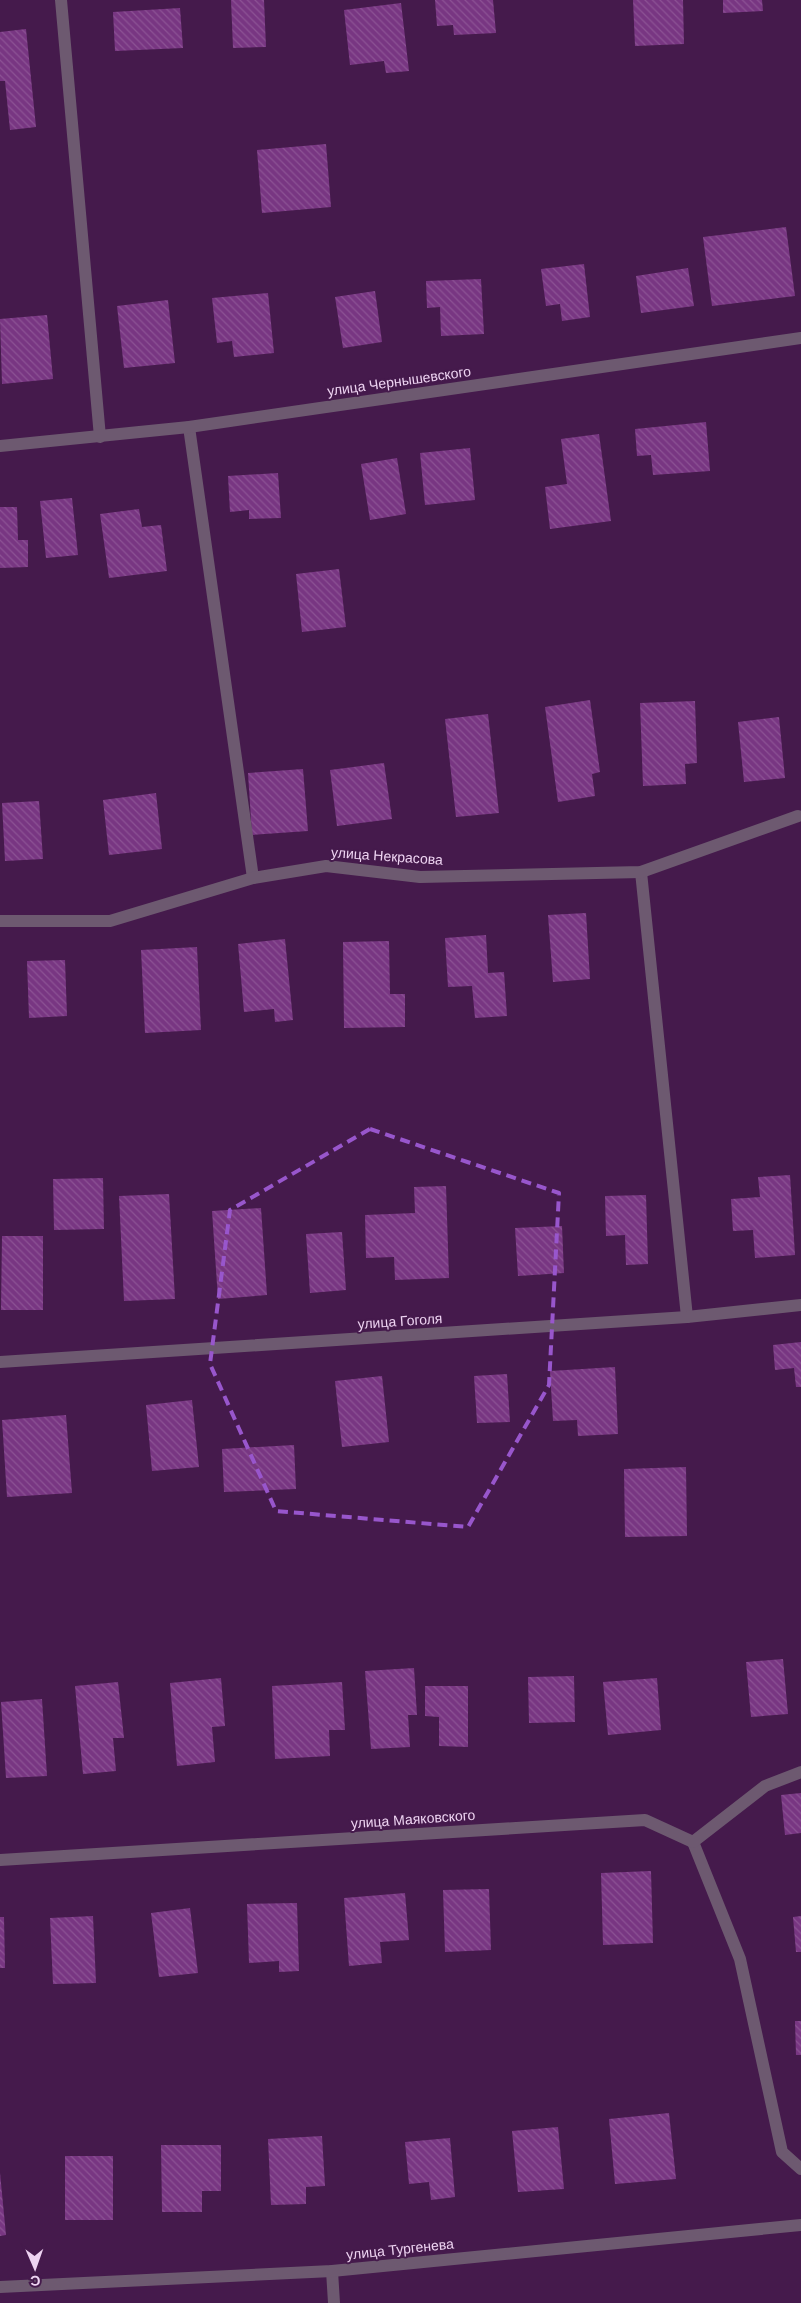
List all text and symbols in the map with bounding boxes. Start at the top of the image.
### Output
street label: улица Чернышевского [326,363,472,399]
street label: улица Некрасова [331,844,444,868]
street label: улица Гоголя [357,1310,443,1332]
street label: улица Маяковского [350,1807,476,1831]
street label: улица Тургенева [345,2235,455,2263]
north arrow [10,2243,60,2293]
text: С [30,2273,41,2289]

